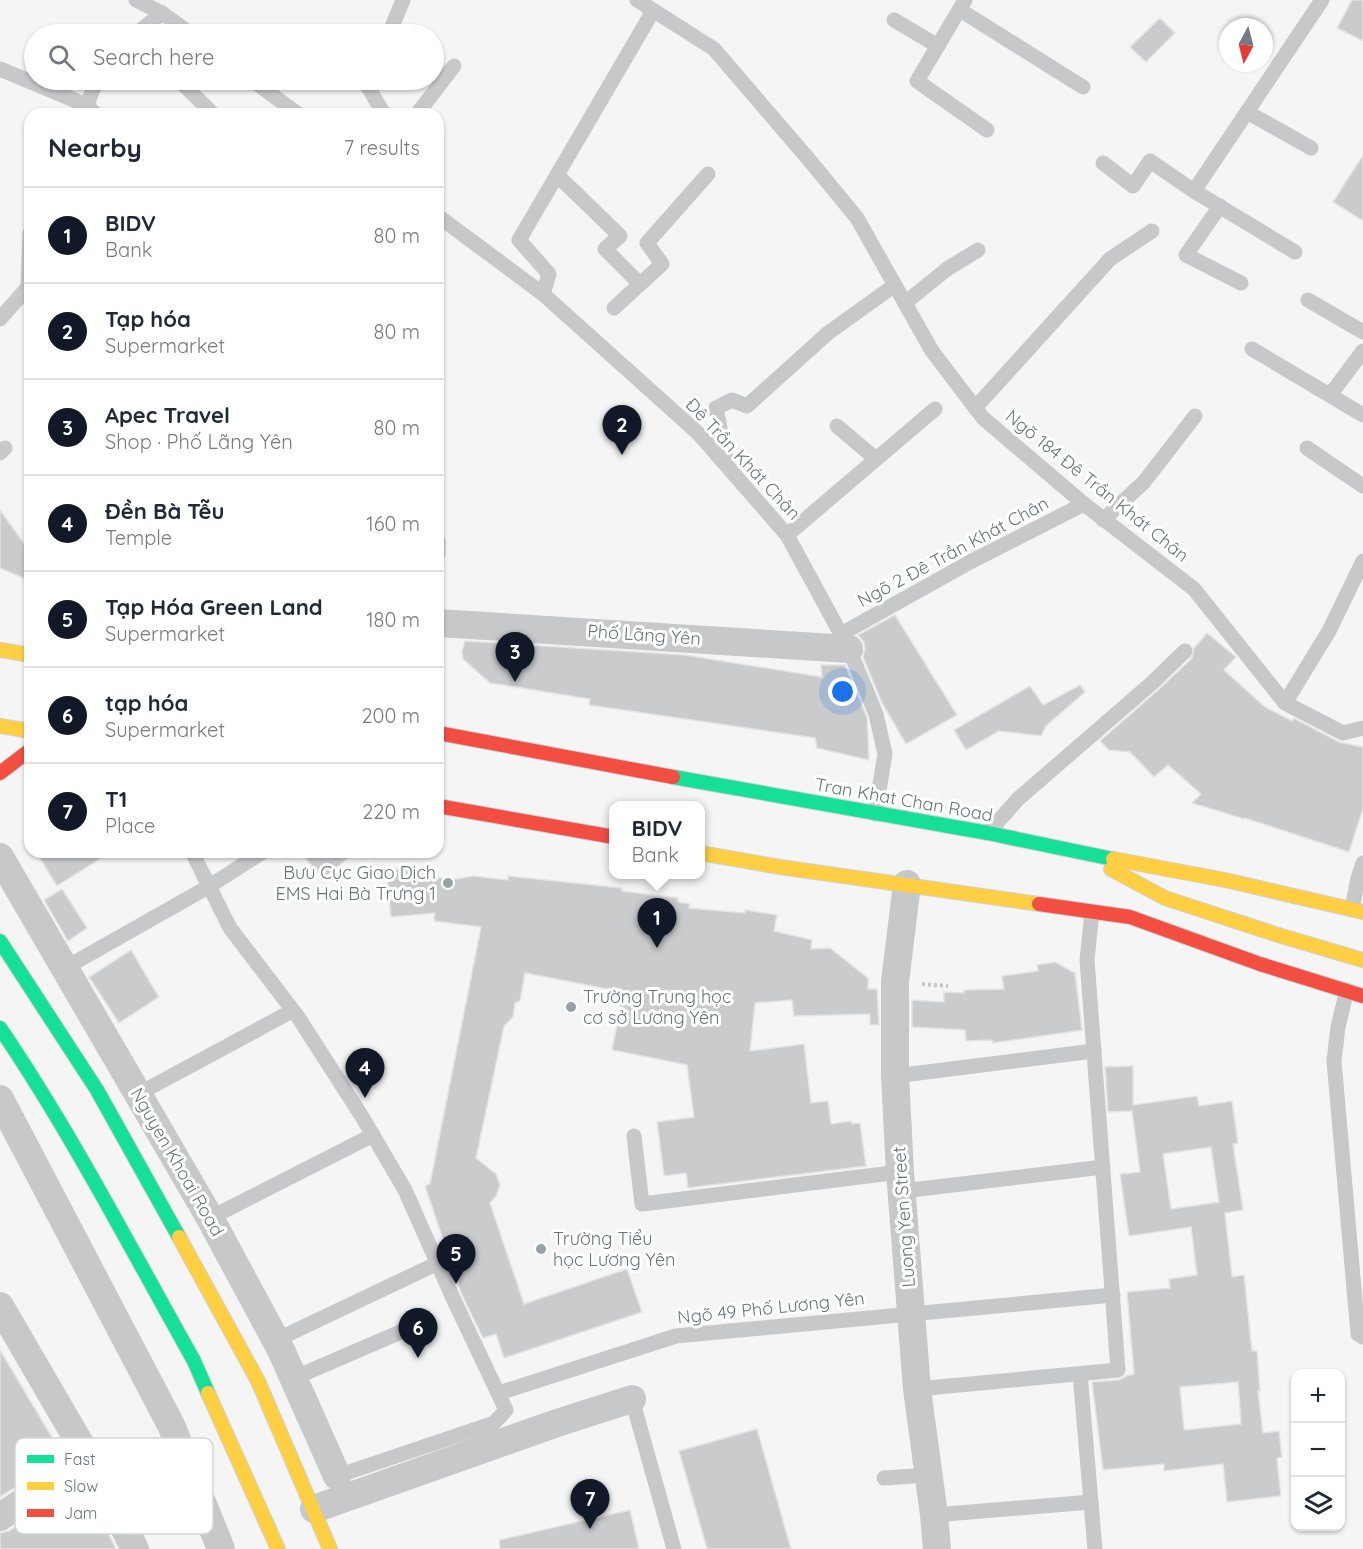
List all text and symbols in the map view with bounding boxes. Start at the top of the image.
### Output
north arrow [1219,18,1273,72]
search box [24,24,444,90]
icon: search [45,41,78,74]
text: Search here [93,43,214,71]
text: Nearby [48,131,142,164]
text: 7 results [344,135,420,160]
text: BIDV [105,209,156,237]
text: 1 [64,223,71,248]
text: 80 m [374,223,420,248]
text: Bank [105,237,152,262]
text: Tạp hóa [105,305,191,333]
text: 2 [62,319,73,344]
text: 80 m [374,319,420,344]
text: Supermarket [105,333,225,358]
street label: Đê Trần Khát Chân [681,393,806,524]
text: Apec Travel [105,401,230,429]
street label: Ngõ 184 Đê Trần Khát Chân [1001,405,1194,567]
pin: 2 [602,406,642,455]
text: 3 [62,415,73,440]
text: 80 m [374,415,420,440]
text: Shop · Phố Lãng Yên [105,429,293,454]
street label: Ngõ 2 Đê Trần Khát Chân [853,491,1052,612]
text: Đền Bà Tễu [105,497,224,525]
text: 4 [62,511,73,536]
text: 160 m [366,511,420,536]
text: Temple [105,525,172,550]
text: Tạp Hóa Green Land [105,593,323,621]
text: 5 [62,607,73,632]
text: 180 m [366,607,420,632]
street label: Phố Lãng Yên [587,619,702,650]
text: Supermarket [105,621,225,646]
pin: 3 [496,632,534,682]
your location [828,677,857,706]
text: tạp hóa [105,689,188,717]
text: 6 [62,703,73,728]
text: 200 m [361,703,420,728]
text: Supermarket [105,717,225,742]
street label: Tran Khat Chan Road [814,773,995,826]
text: T1 [105,785,127,813]
text: 7 [62,799,73,824]
text: 220 m [362,799,420,824]
popup [609,801,705,879]
text: Place [105,813,155,838]
text: BIDV [632,814,682,842]
text: Bank [632,842,679,867]
place label: Bưu Cục Giao Dịch EMS Hai Bà Trưng 1 [276,861,436,905]
marker: Bưu Cục Giao Dịch EMS Hai Bà Trưng 1 [441,876,455,890]
pin: 1 [638,898,676,948]
place label: Trường Trung học cơ sở Lương Yên [583,985,731,1029]
marker: Trường Trung học cơ sở Lương Yên [564,1000,578,1014]
pin: 4 [346,1048,385,1098]
street label: Nguyen Khoai Road [126,1083,229,1240]
street label: Luong Yen Street [887,1146,920,1288]
place label: Trường Tiểu học Lương Yên [553,1227,675,1271]
pin: 5 [436,1234,476,1284]
marker: Trường Tiểu học Lương Yên [534,1242,548,1256]
street label: Ngõ 49 Phố Lương Yên [676,1286,866,1329]
pin: 6 [398,1308,438,1358]
map controls [1291,1369,1345,1531]
button: + [1291,1369,1345,1423]
button: − [1291,1423,1345,1477]
legend [15,1438,213,1534]
text: Fast [64,1449,95,1469]
text: Slow [64,1476,98,1496]
button: layers [1291,1477,1345,1531]
pin: 7 [570,1480,610,1529]
text: Jam [64,1503,97,1523]

